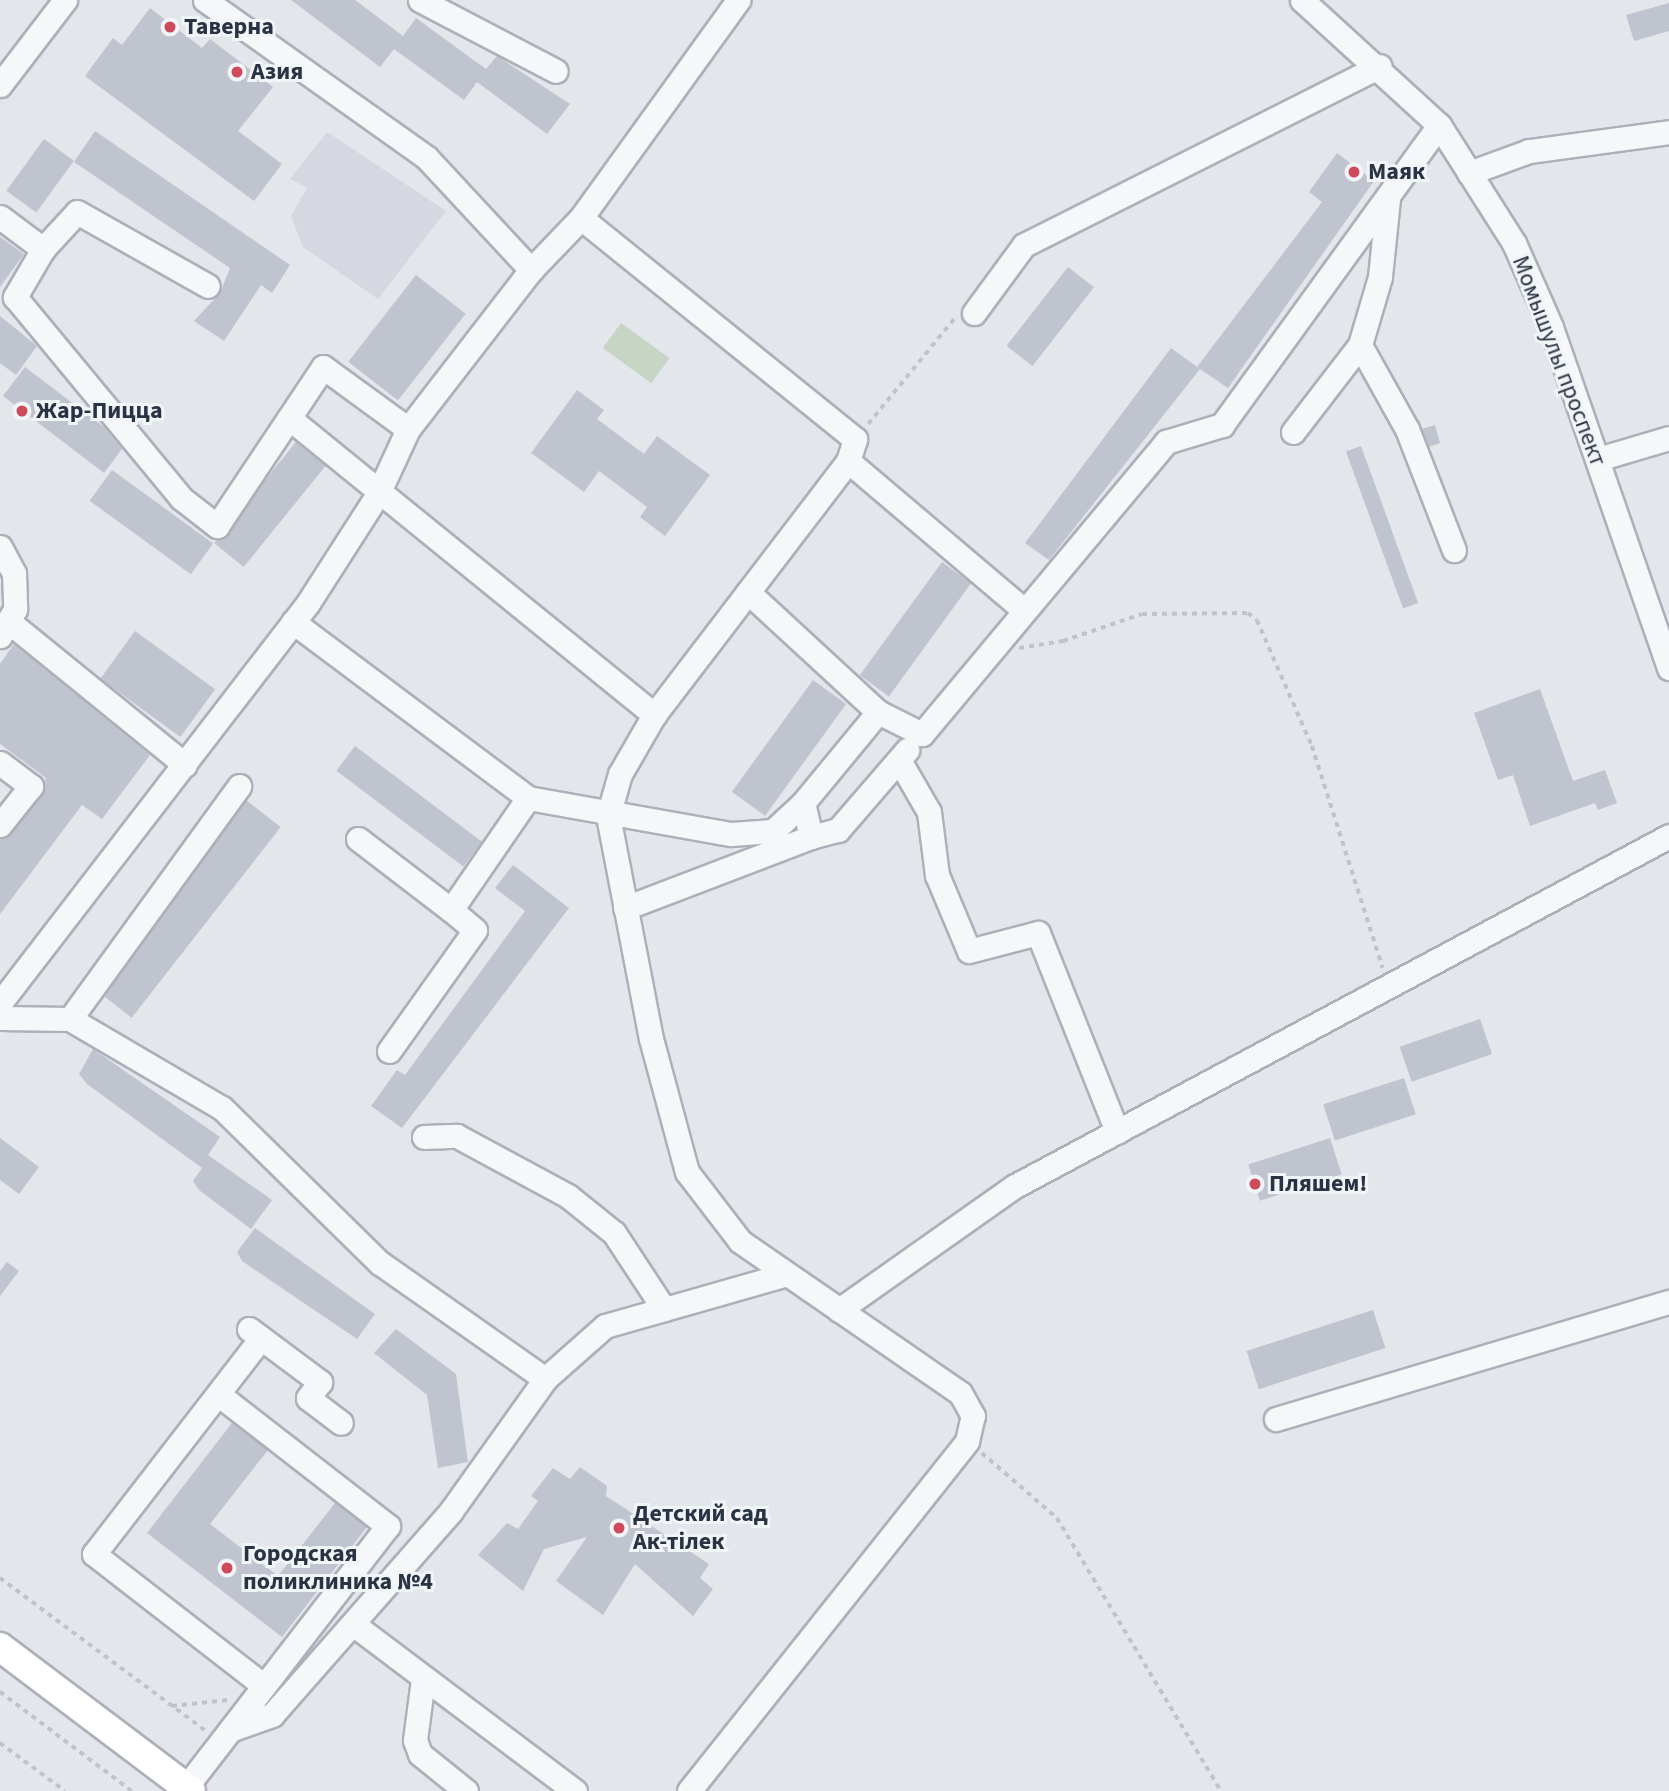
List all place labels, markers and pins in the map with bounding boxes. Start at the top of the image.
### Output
place label: Таверна [184,13,274,41]
marker: Таверна [162,19,178,35]
place label: Азия [251,58,303,86]
marker: Азия [229,64,245,80]
place label: Маяк [1368,158,1425,186]
marker: Маяк [1346,164,1362,180]
place label: Жар-Пицца [36,397,163,425]
marker: Жар-Пицца [14,403,30,419]
place label: Пляшем! [1269,1170,1367,1198]
marker: Пляшем! [1247,1176,1263,1192]
place label: Детский сад Ак-тiлек [633,1500,768,1556]
marker: Детский сад Ак-тiлек [611,1520,627,1536]
place label: Городская поликлиника №4 [243,1540,433,1596]
marker: Городская поликлиника №4 [217,1558,237,1578]

